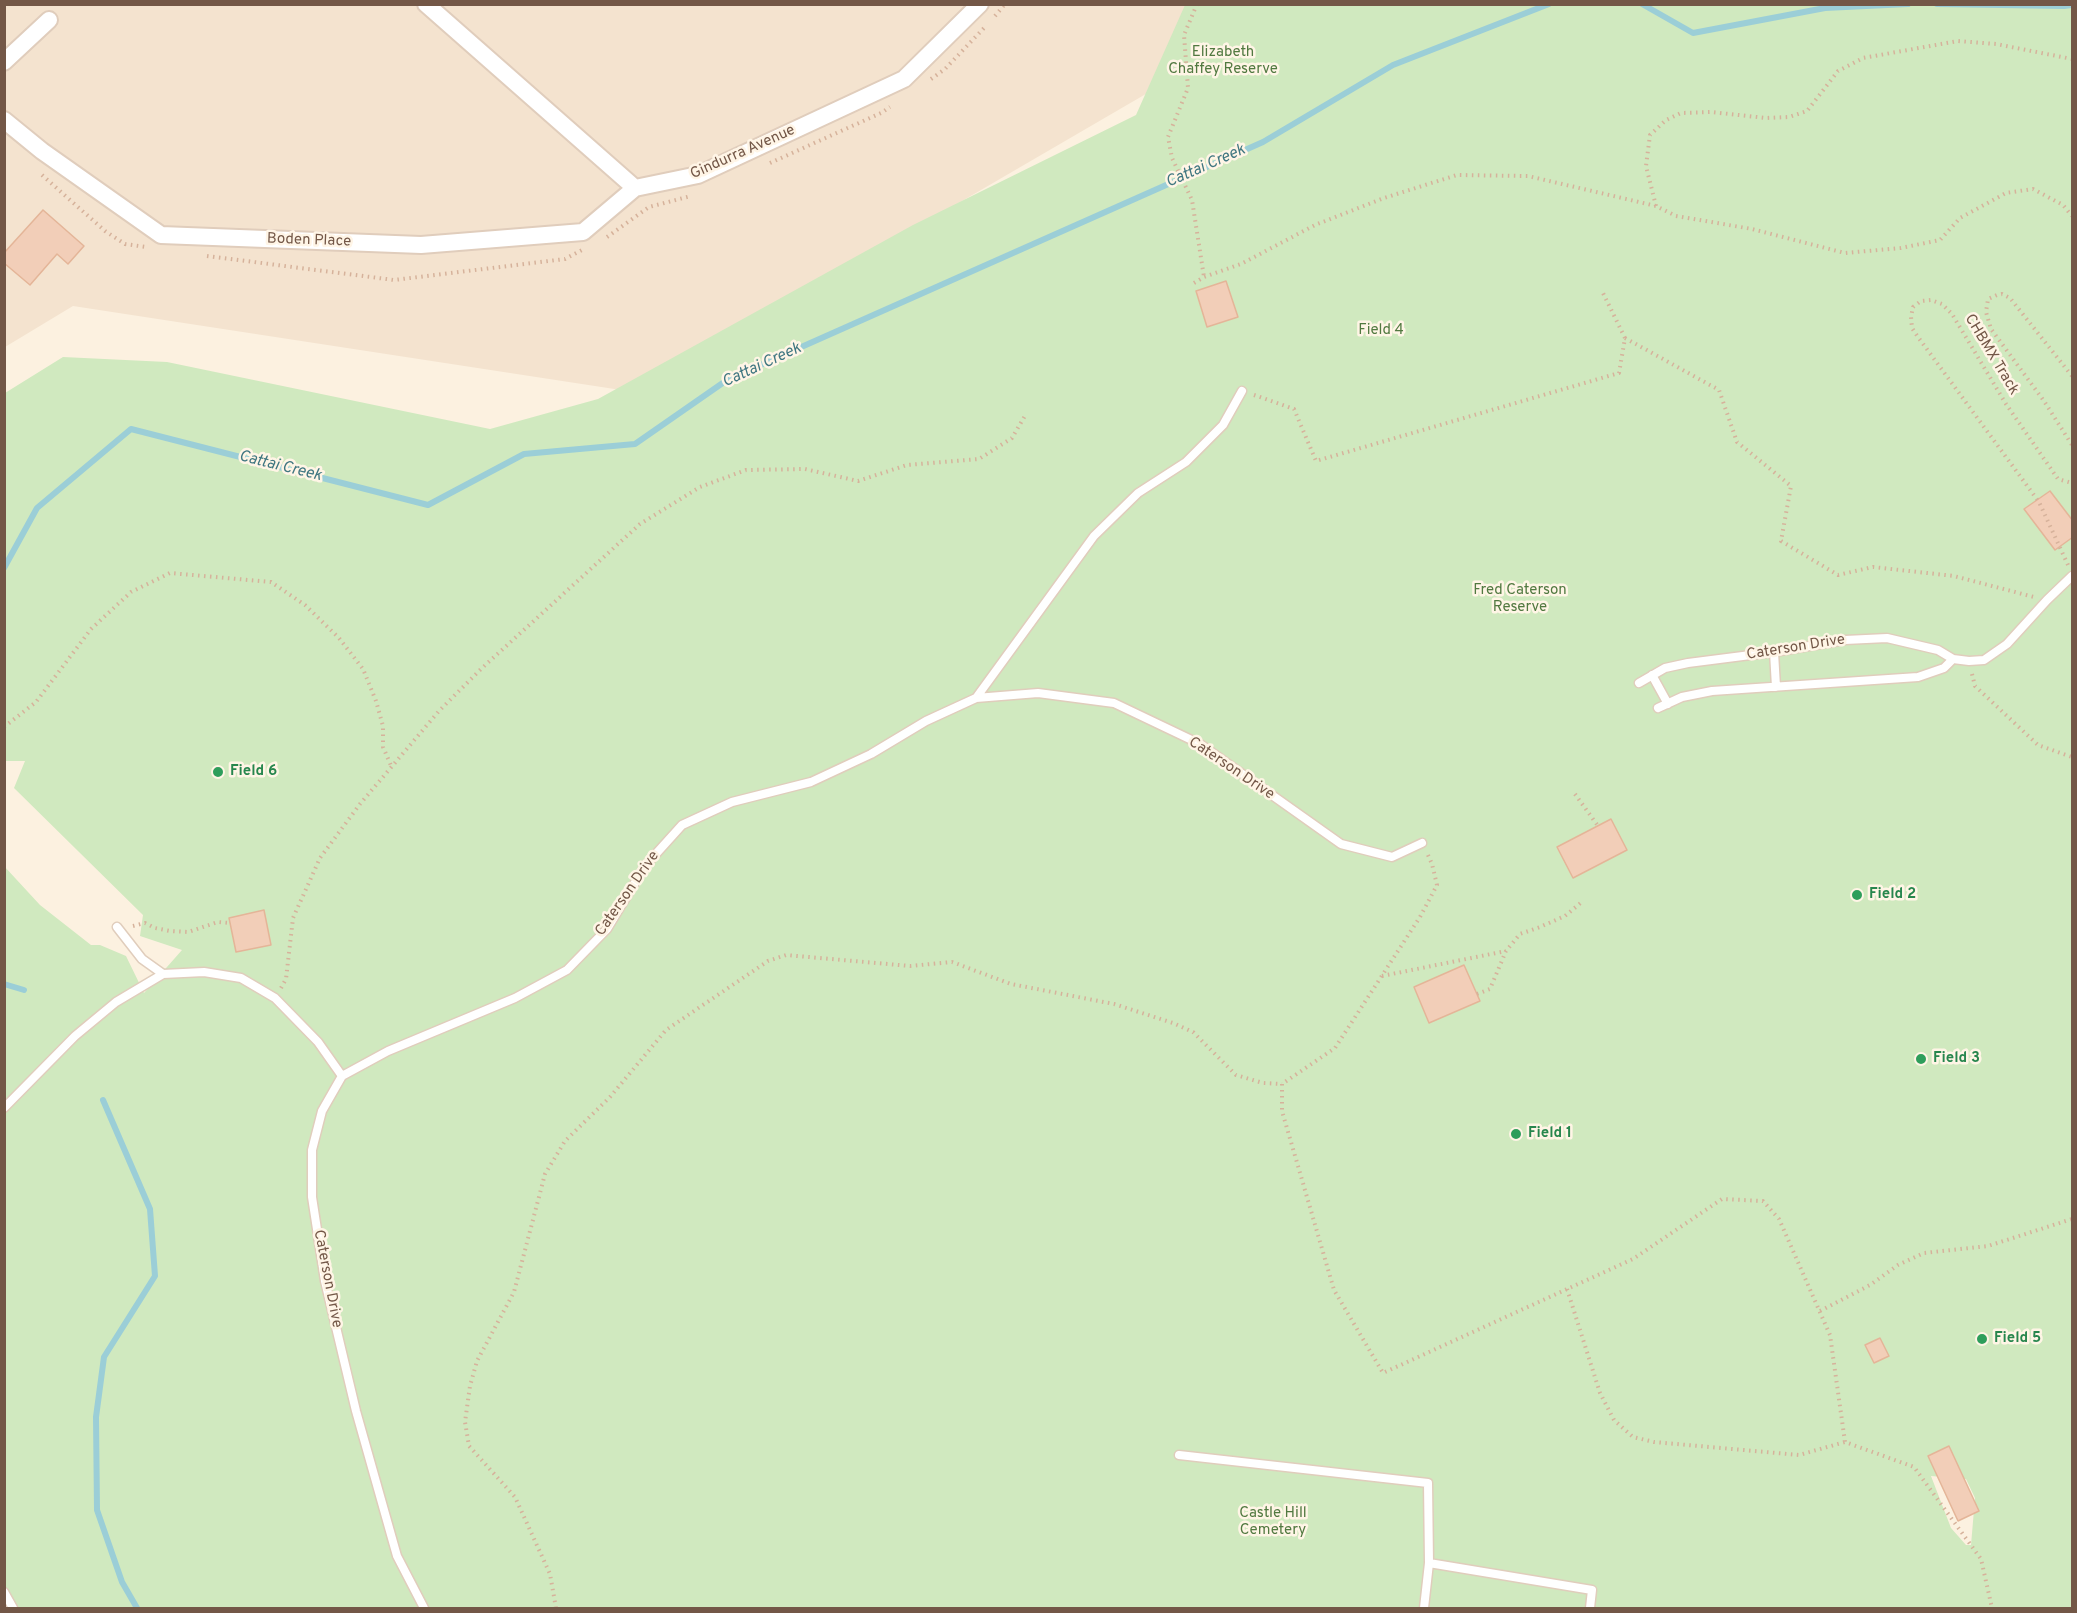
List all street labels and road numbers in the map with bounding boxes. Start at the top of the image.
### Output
street label: Gindurra Avenue [688,122,798,184]
street label: Boden Place [267,231,351,251]
street label: CHBMX Track [1960,311,2022,399]
street label: Caterson Drive [1745,631,1847,665]
street label: Caterson Drive [1185,734,1277,804]
street label: Caterson Drive [592,848,664,940]
street label: Caterson Drive [309,1228,345,1330]

